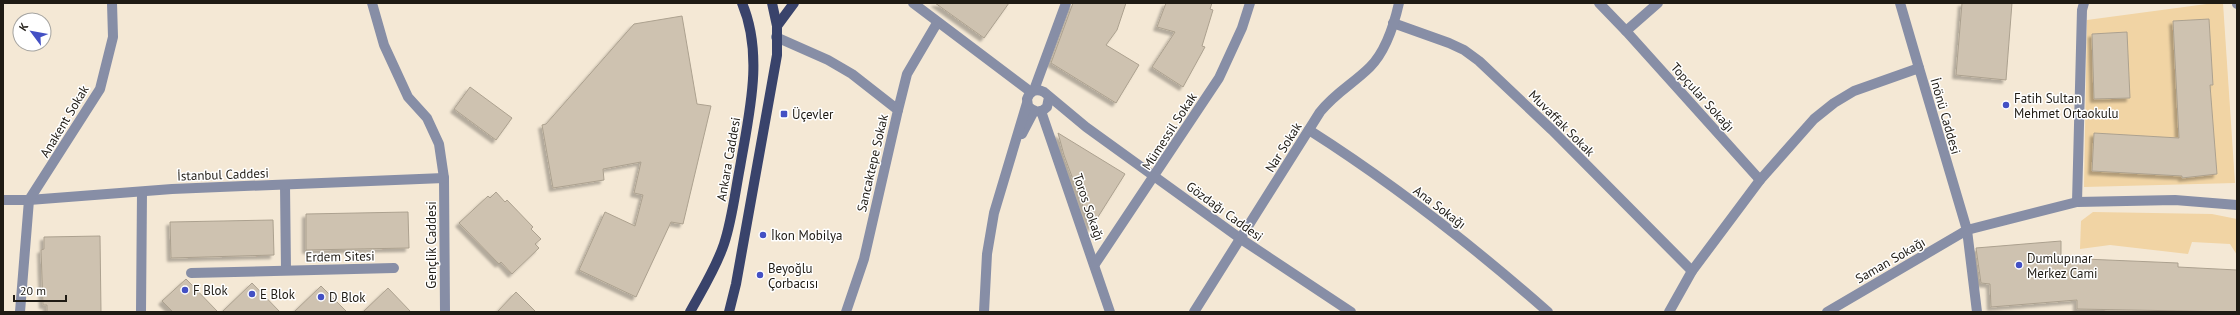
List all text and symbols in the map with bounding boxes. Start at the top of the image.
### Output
north arrow [12,12,52,52]
text: K [16,20,31,33]
street label: Topçular Sokağı [1667,59,1738,136]
street label: İnönü Caddesi [1927,76,1965,156]
street label: Anakent Sokak [36,81,93,161]
street label: Muvaffak Sokak [1525,87,1599,161]
street label: Mümessil Sokak [1138,89,1201,173]
place label: Fatih Sultan Mehmet Ortaokulu [2014,90,2119,122]
marker: Fatih Sultan Mehmet Ortaokulu [2001,100,2011,110]
place label: Üçevler [792,106,834,123]
marker: Üçevler [779,109,789,119]
street label: Sancaktepe Sokak [853,112,892,214]
street label: Ankara Caddesi [713,116,744,202]
street label: Nar Sokak [1261,118,1306,175]
street label: İstanbul Caddesi [177,164,269,185]
street label: Toros Sokağı [1069,171,1108,243]
street label: Gözdağı Caddesi [1183,178,1267,245]
street label: Ana Sokağı [1410,182,1469,233]
street label: Gençlik Caddesi [423,201,440,289]
place label: İkon Mobilya [771,227,842,244]
marker: İkon Mobilya [758,230,768,240]
street label: Saman Sokağı [1852,234,1928,287]
street label: Erdem Sitesi [305,247,375,266]
place label: Dumlupınar Merkez Cami [2027,250,2097,282]
place label: Beyoğlu Çorbacısı [768,260,818,292]
marker: Dumlupınar Merkez Cami [2014,260,2024,270]
marker: Beyoğlu Çorbacısı [755,270,765,280]
scale bar [14,277,66,303]
place label: F Blok [193,282,229,299]
text: 20 m [20,283,46,298]
marker: F Blok [180,285,190,295]
place label: E Blok [260,286,296,303]
marker: E Blok [247,289,257,299]
place label: D Blok [329,289,366,306]
marker: D Blok [316,292,326,302]

